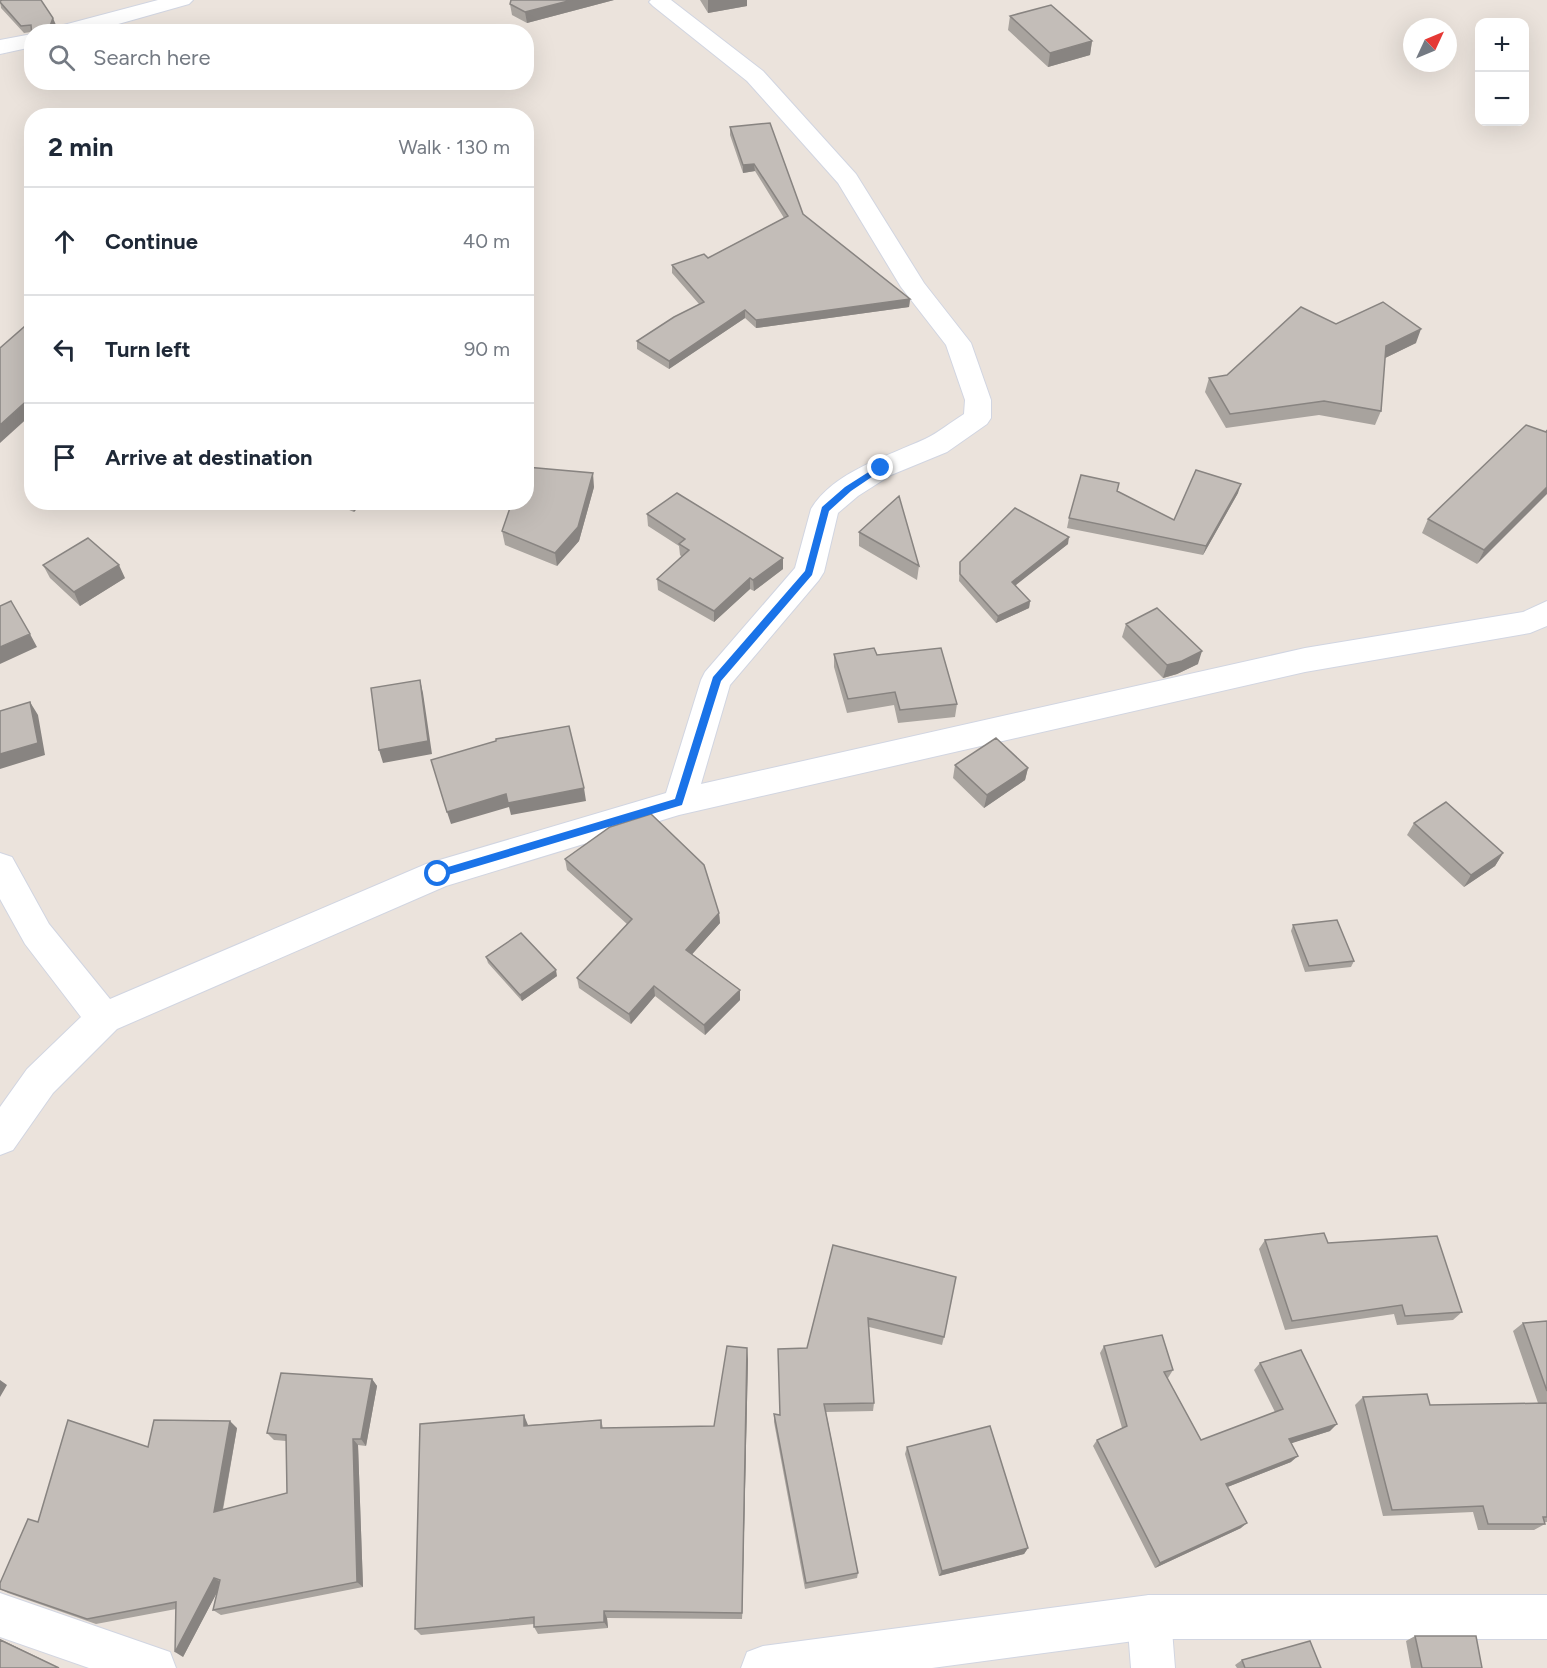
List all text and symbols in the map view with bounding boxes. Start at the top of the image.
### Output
north arrow [1403,18,1457,72]
map controls [1475,18,1529,126]
button: + [1475,18,1529,72]
search box [24,24,534,90]
icon: search [45,41,78,74]
text: Search here [93,44,211,71]
button: − [1475,72,1529,126]
text: 2 min [48,131,114,163]
text: Walk · 130 m [398,135,510,159]
icon: ahead [48,225,81,258]
text: Continue [105,228,198,255]
text: 40 m [463,229,510,253]
icon: left [48,333,81,366]
text: Turn left [105,336,191,363]
text: 90 m [464,337,510,361]
icon: arrive [48,441,81,474]
text: Arrive at destination [105,444,313,471]
route end [867,454,893,480]
route start [424,860,450,886]

